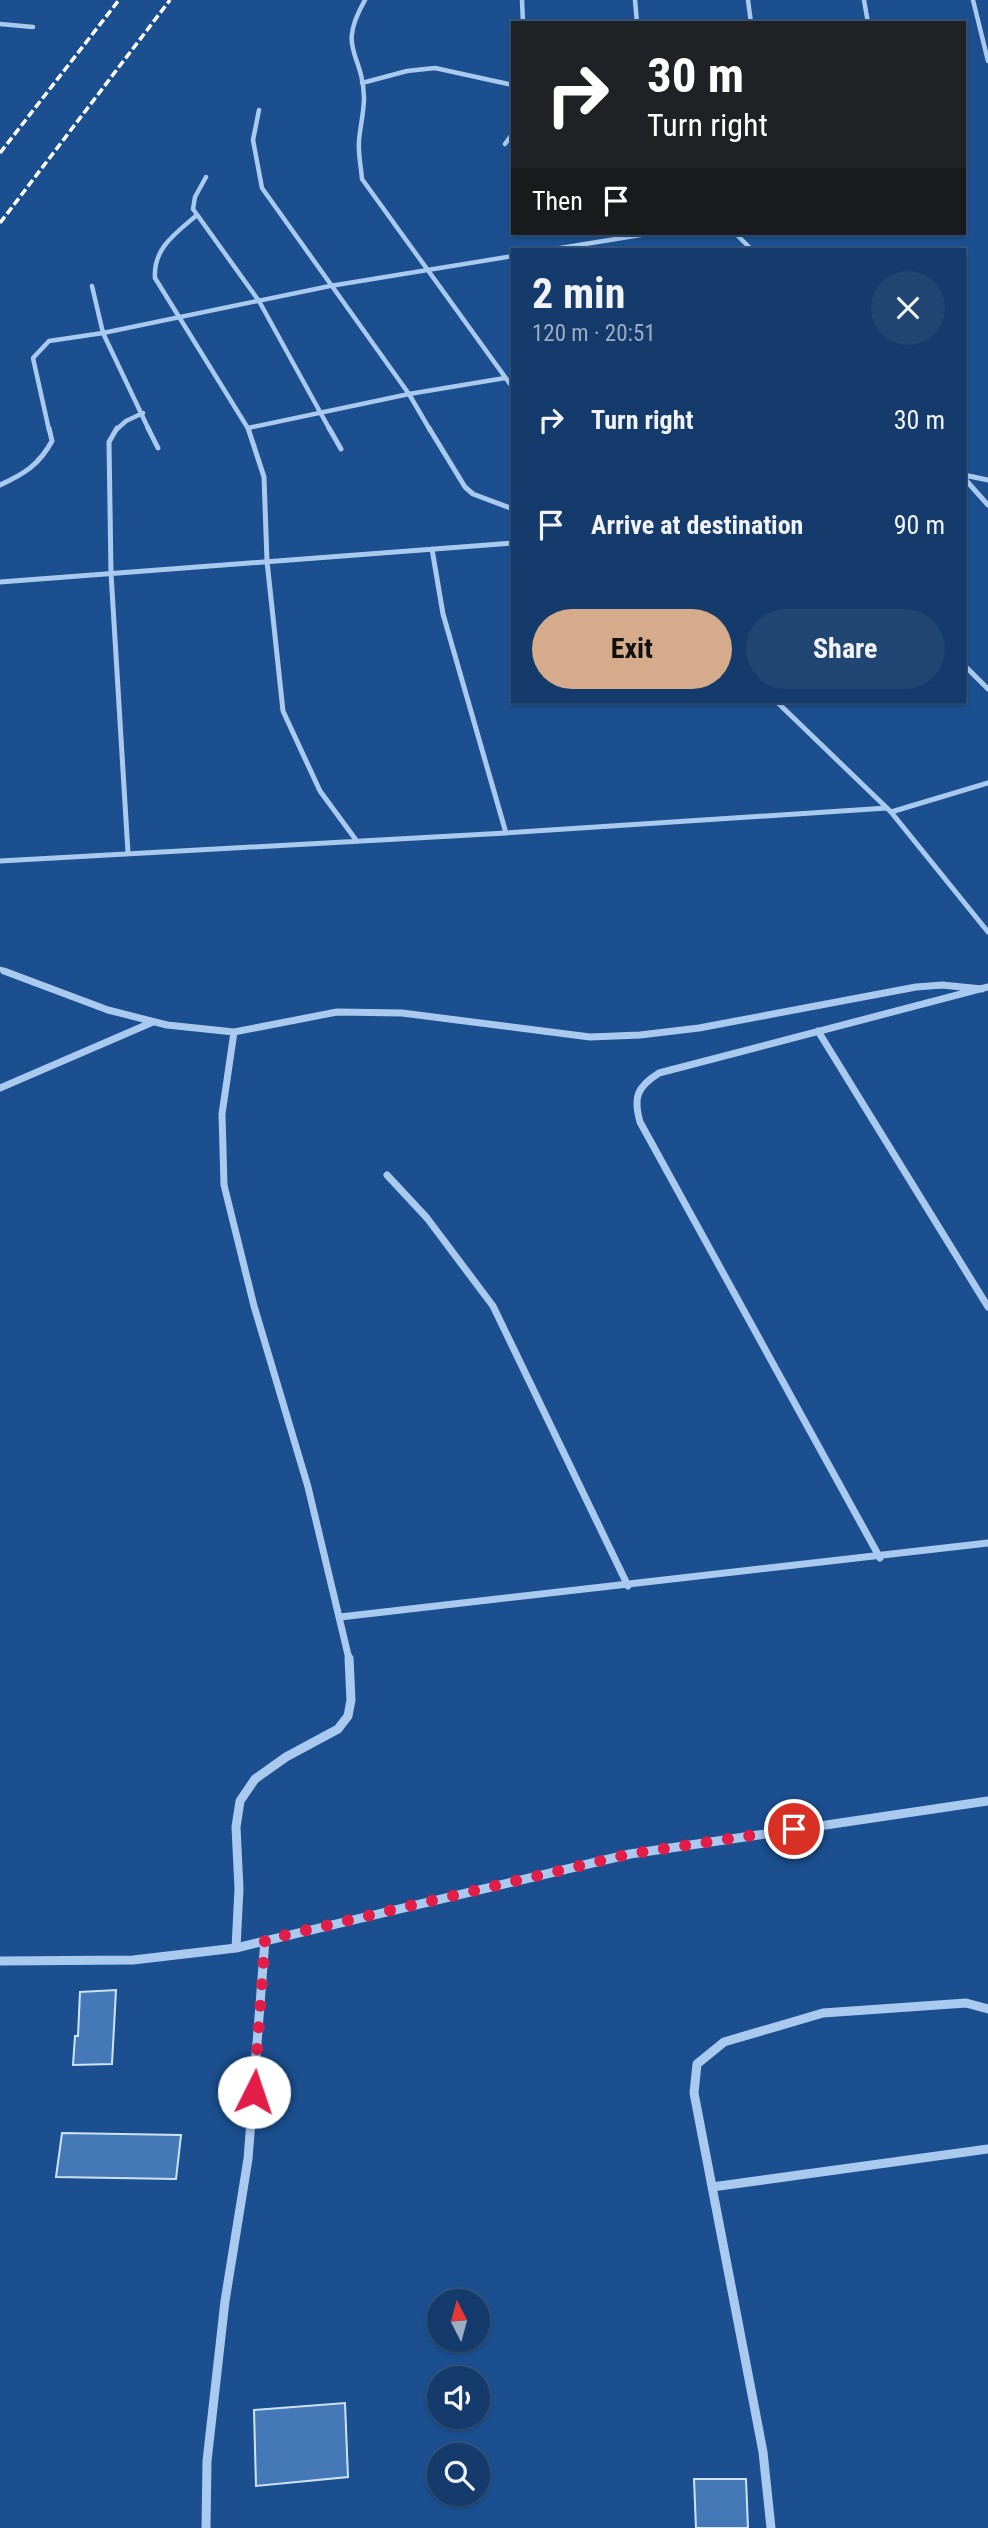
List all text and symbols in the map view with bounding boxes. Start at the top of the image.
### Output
text: 30 m [647,47,744,104]
icon: right [532,49,623,140]
text: Turn right [647,106,768,144]
icon: arrive [597,182,635,220]
text: Then [532,186,583,216]
text: 2 min [532,269,625,318]
button: close [871,271,945,345]
text: 120 m · 20:51 [532,320,656,347]
icon: right [532,401,570,439]
text: Turn right [591,405,693,435]
text: 30 m [894,405,945,435]
icon: arrive [532,506,570,544]
text: Arrive at destination [591,510,803,540]
text: 90 m [894,510,945,540]
button: Exit [532,609,732,689]
button: Share [746,609,945,689]
pin [764,1799,824,1859]
icon: arrive [775,1810,813,1848]
position arrow [217,2055,291,2129]
north arrow [427,2289,490,2352]
map controls [427,2289,490,2506]
button: sound [427,2366,490,2429]
button: search [427,2443,490,2506]

